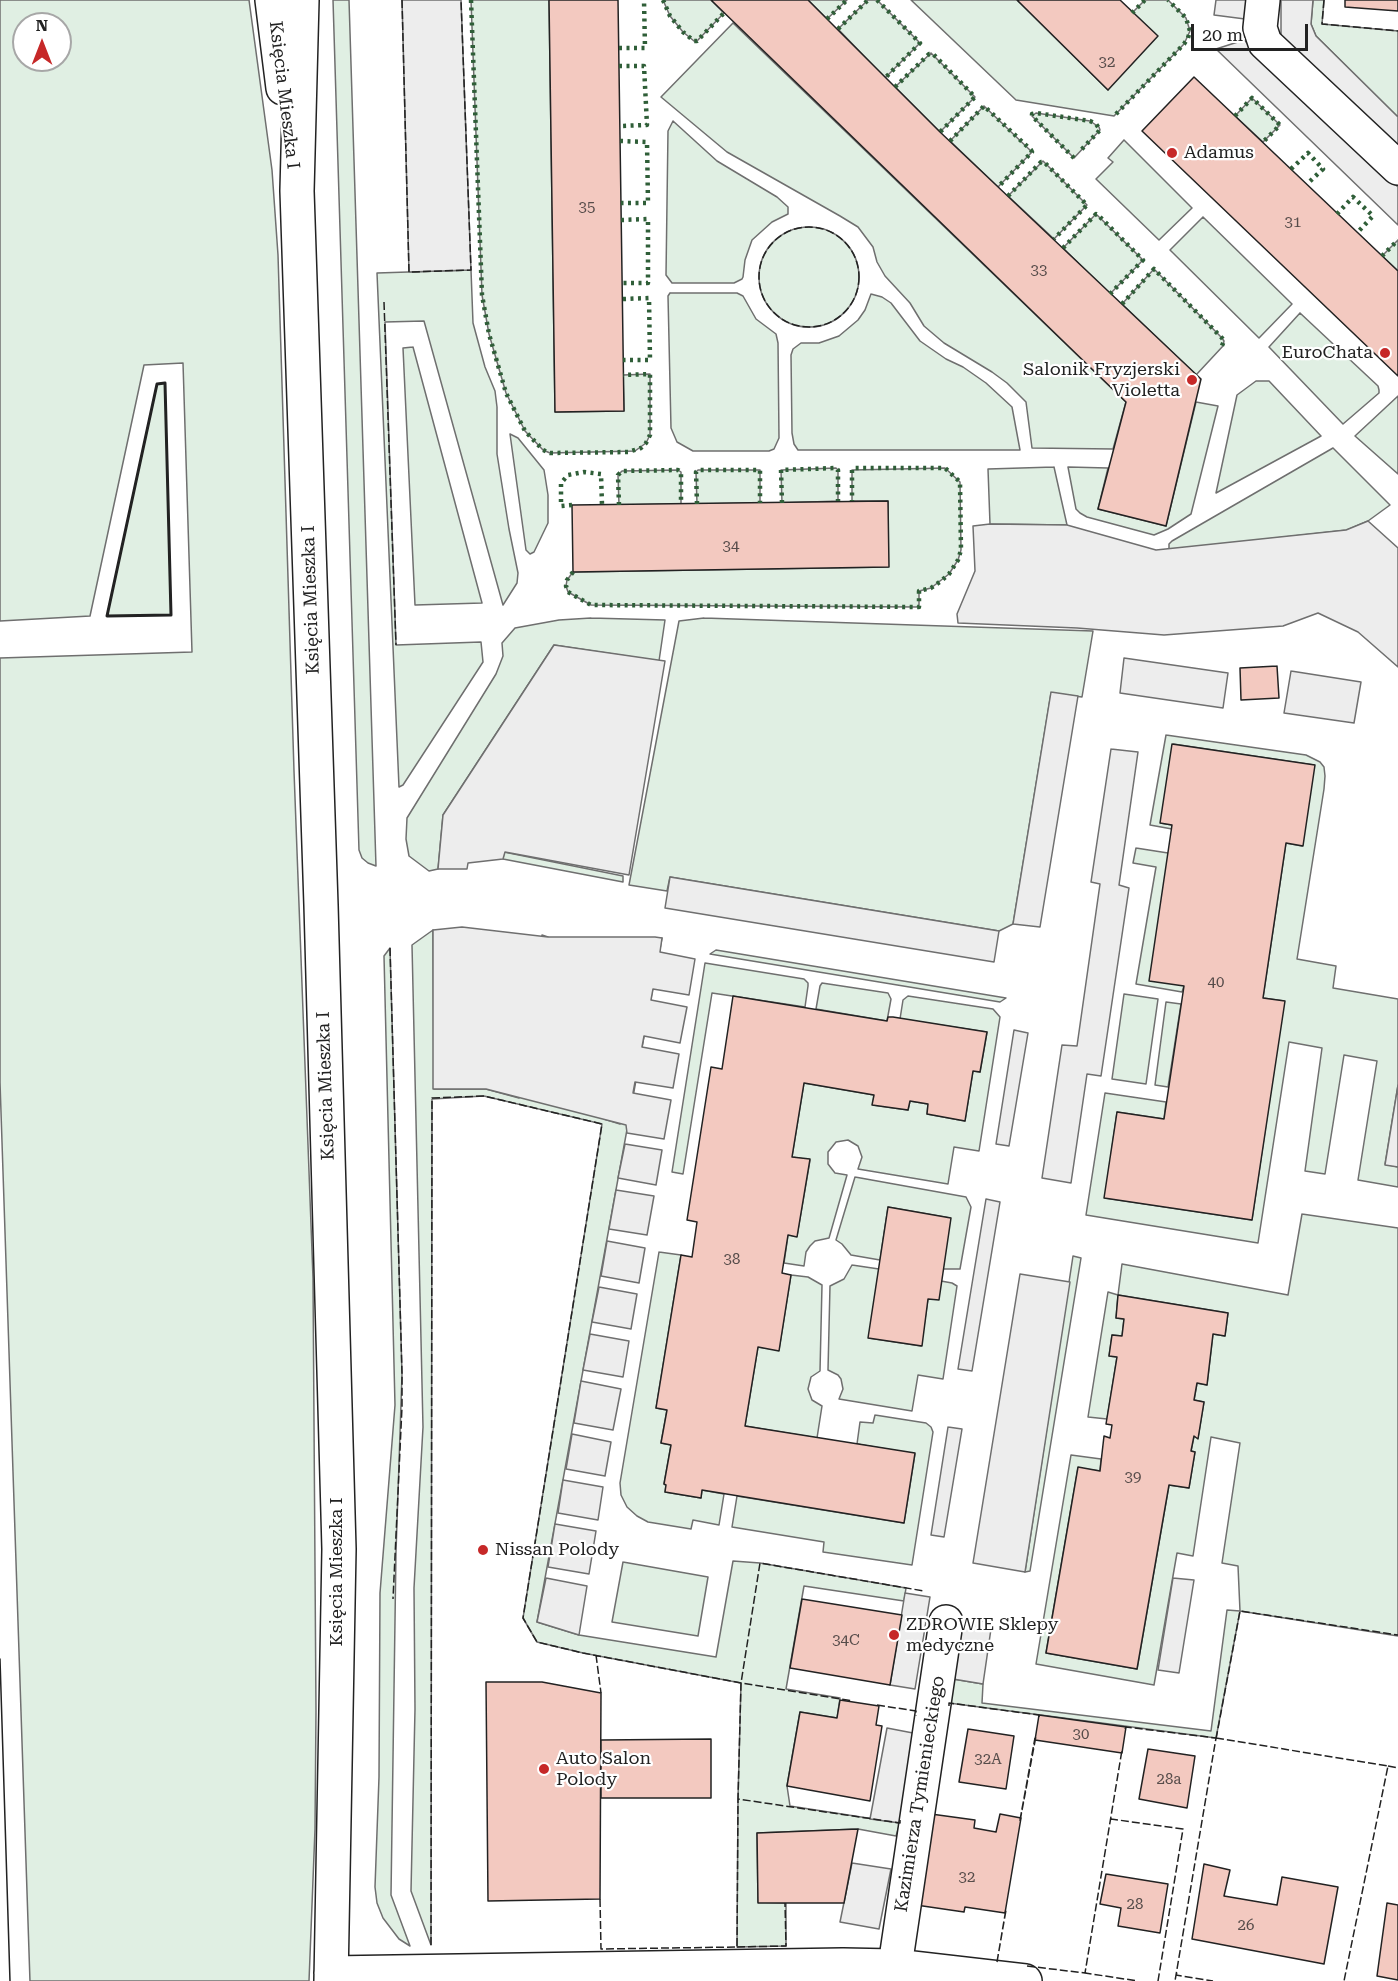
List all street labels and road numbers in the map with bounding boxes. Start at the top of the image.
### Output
street label: Księcia Mieszka I [264,20,304,170]
street label: Księcia Mieszka I [298,525,324,675]
street label: Księcia Mieszka I [313,1011,339,1161]
street label: Księcia Mieszka I [326,1497,348,1647]
street label: Kazimierza Tymienieckiego [891,1674,949,1914]

